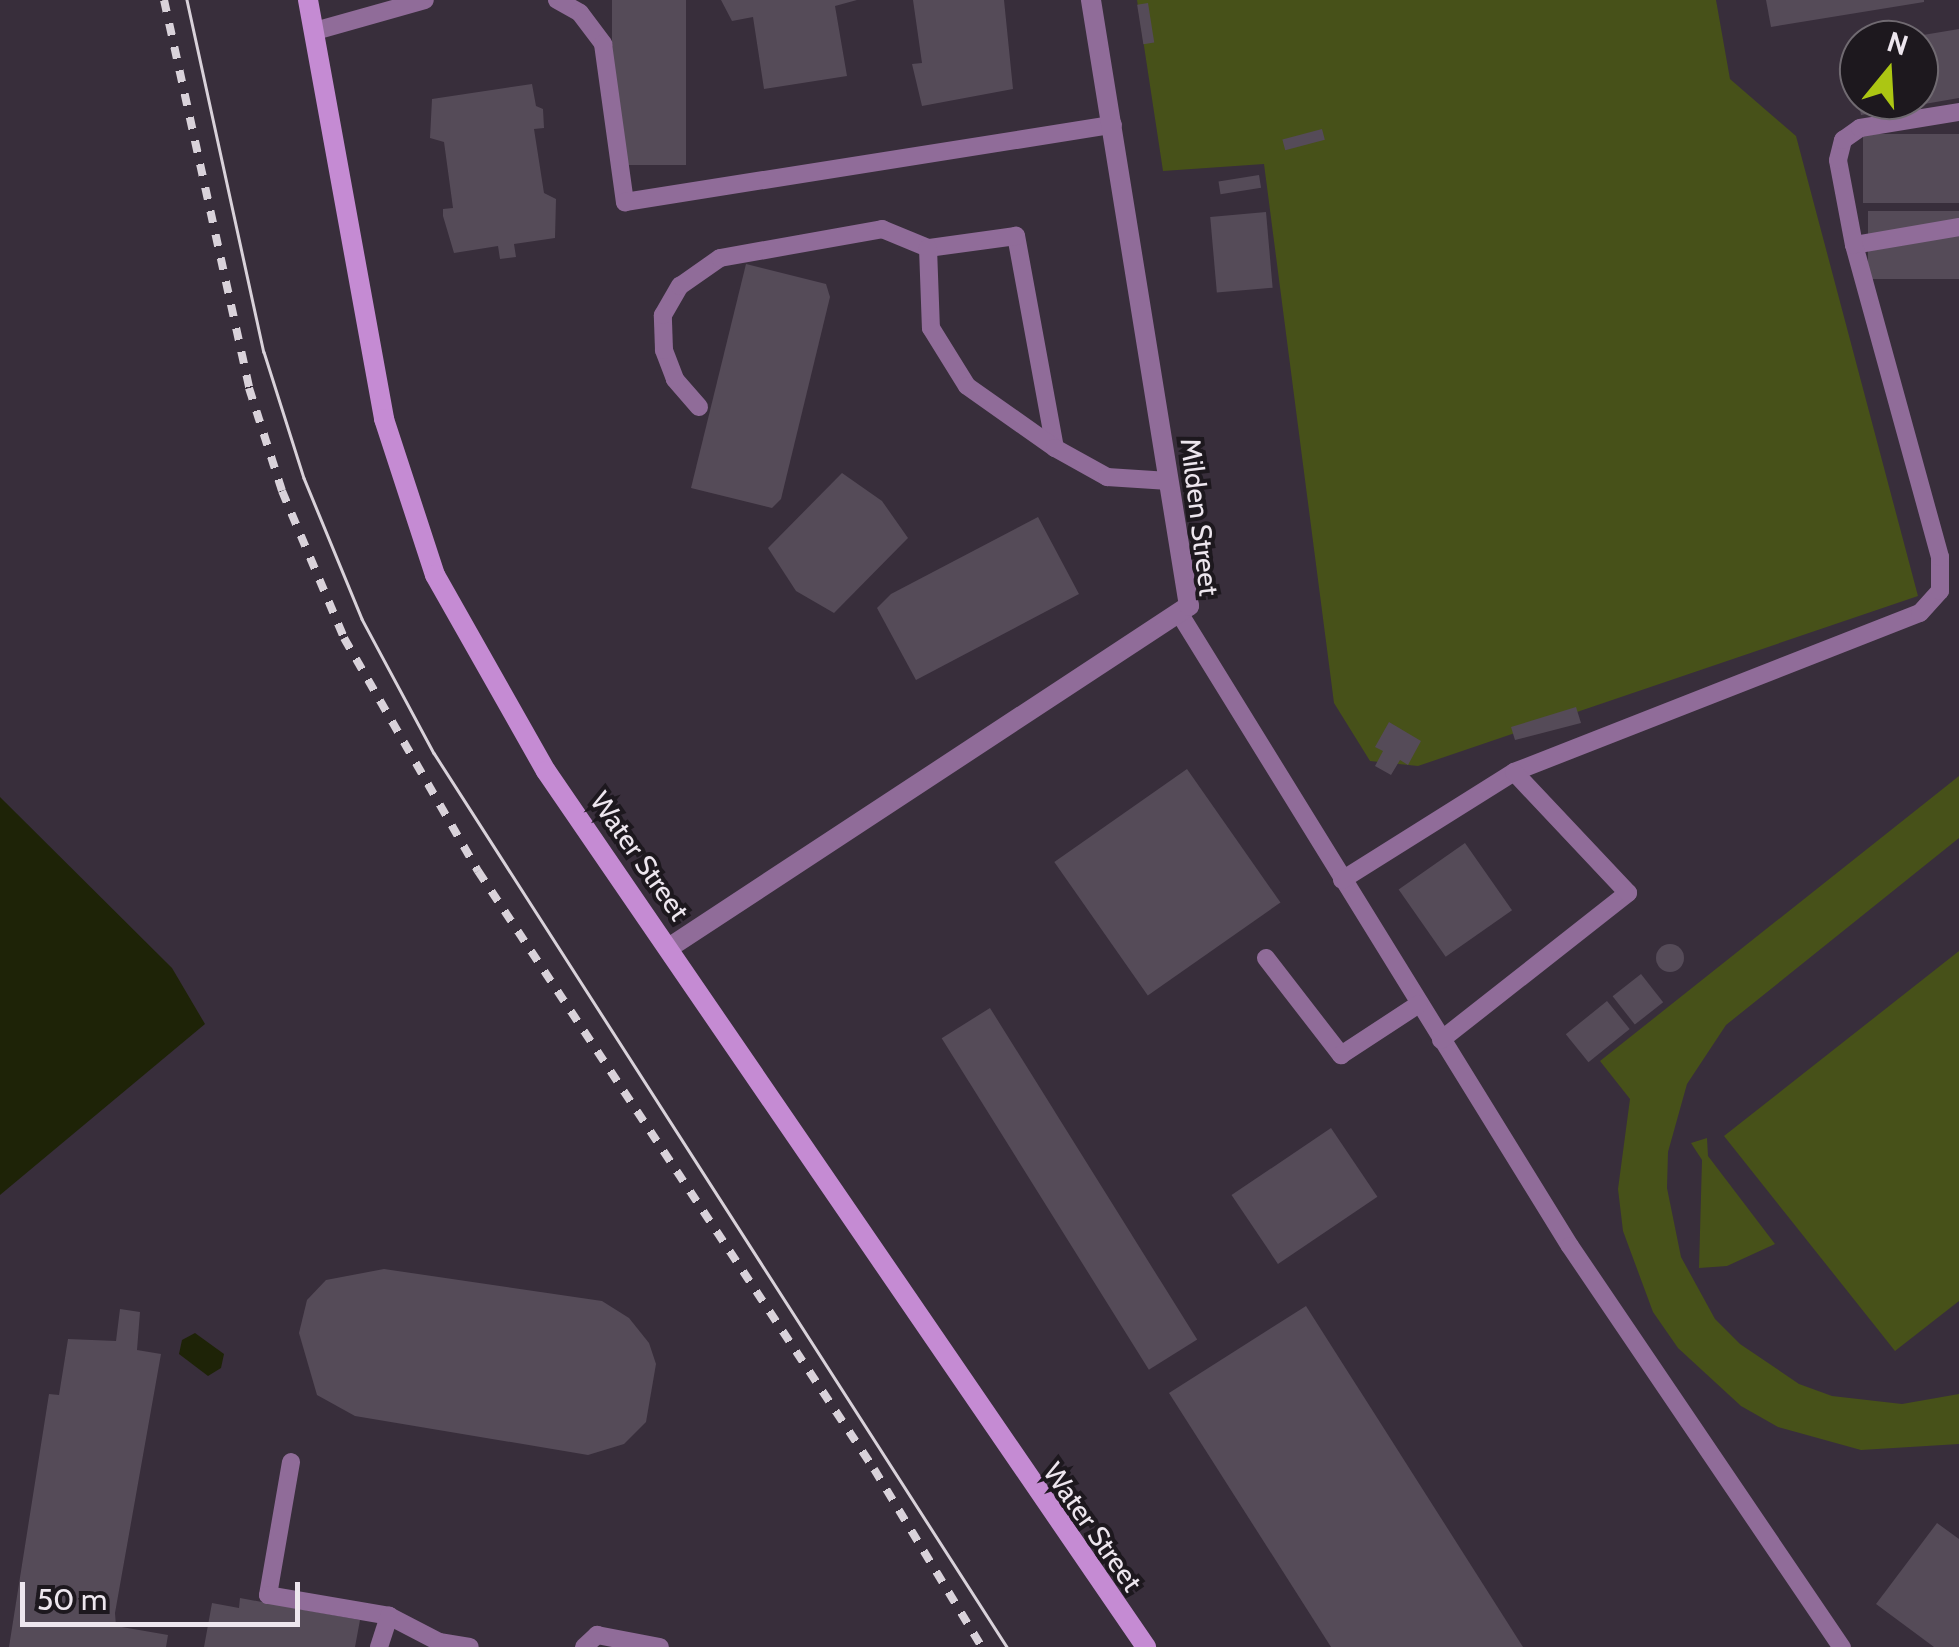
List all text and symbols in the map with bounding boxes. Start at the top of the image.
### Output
north arrow [1839,20,1939,120]
text: N [1883,24,1912,63]
street label: Milden Street [1174,436,1226,598]
street label: Water Street [583,785,697,927]
street label: Water Street [1036,1456,1150,1598]
scale bar [25,1562,305,1624]
text: 50 m [37,1581,107,1618]

